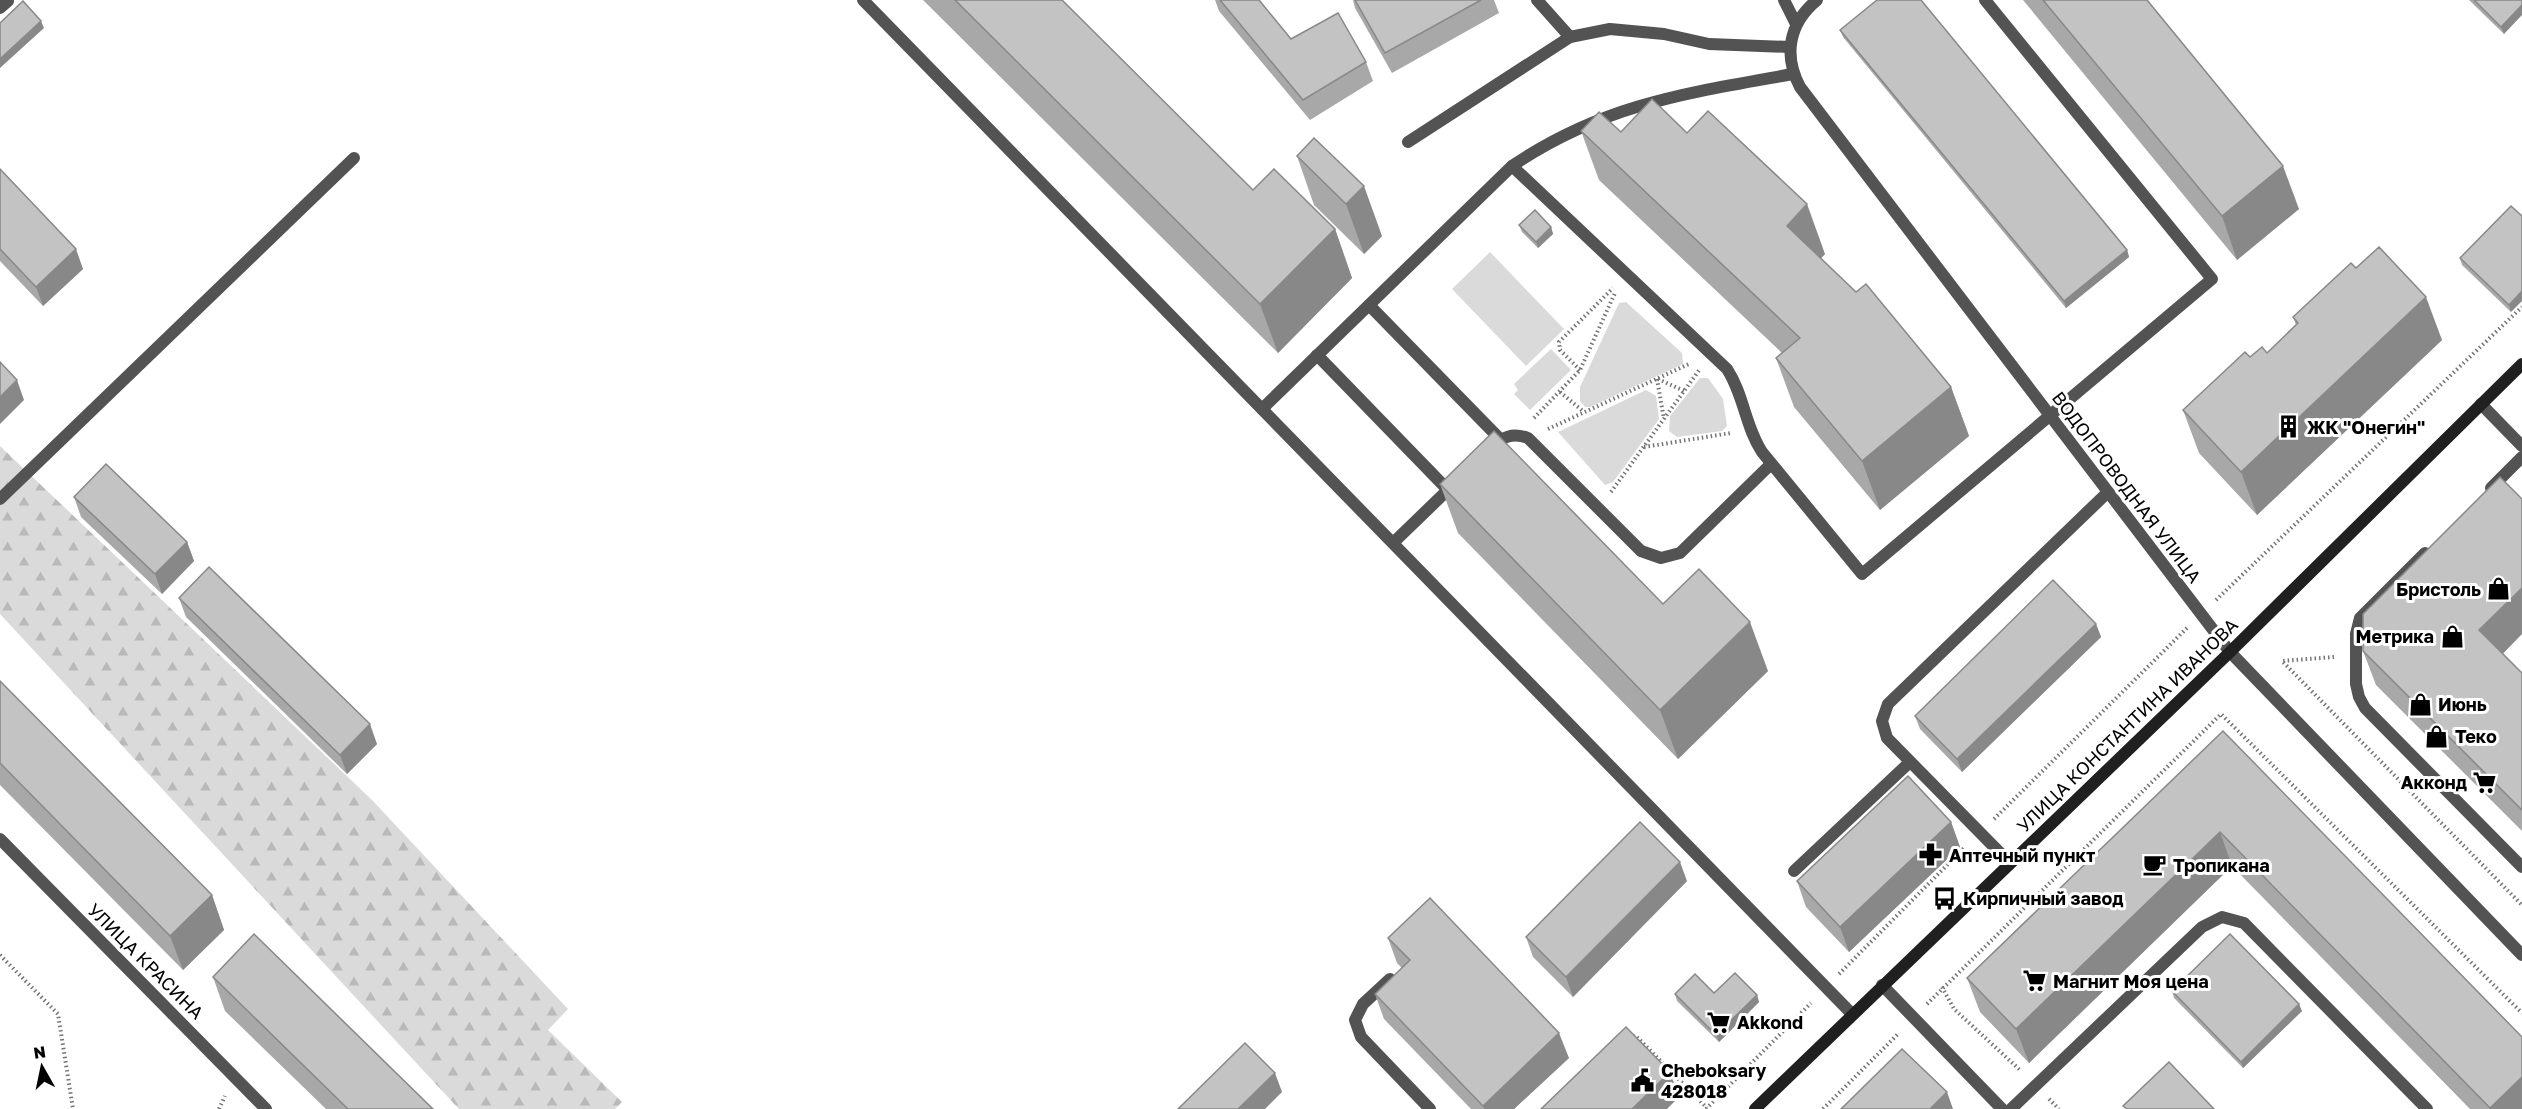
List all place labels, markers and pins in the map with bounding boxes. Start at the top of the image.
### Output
building icon: ЖК "Онегин" [2276,414,2302,440]
place label: ЖК "Онегин" [2307,416,2425,438]
shop icon: Бристоль [2486,576,2512,602]
place label: Бристоль [2396,578,2481,600]
shop icon: Метрика [2439,623,2465,649]
place label: Метрика [2355,625,2434,647]
shop icon: Июнь [2407,691,2433,717]
place label: Июнь [2438,693,2487,715]
shop icon: Теко [2424,723,2450,749]
place label: Теко [2455,725,2497,747]
supermarket icon: Акконд [2472,769,2498,795]
place label: Акконд [2401,771,2467,793]
pharmacy icon: Аптечный пункт [1918,842,1944,868]
place label: Аптечный пункт [1949,844,2095,866]
cafe icon: Тропикана [2142,852,2168,878]
place label: Тропикана [2173,854,2270,876]
bus stop icon: Кирпичный завод [1932,885,1958,911]
place label: Кирпичный завод [1963,887,2123,909]
supermarket icon: Магнит Моя цена [2022,968,2048,994]
place label: Магнит Моя цена [2053,970,2209,992]
supermarket icon: Akkond [1706,1009,1732,1035]
place label: Akkond [1737,1011,1803,1033]
place label: Cheboksary 428018 [1661,1059,1766,1102]
public building icon: Cheboksary 428018 [1630,1067,1656,1093]

